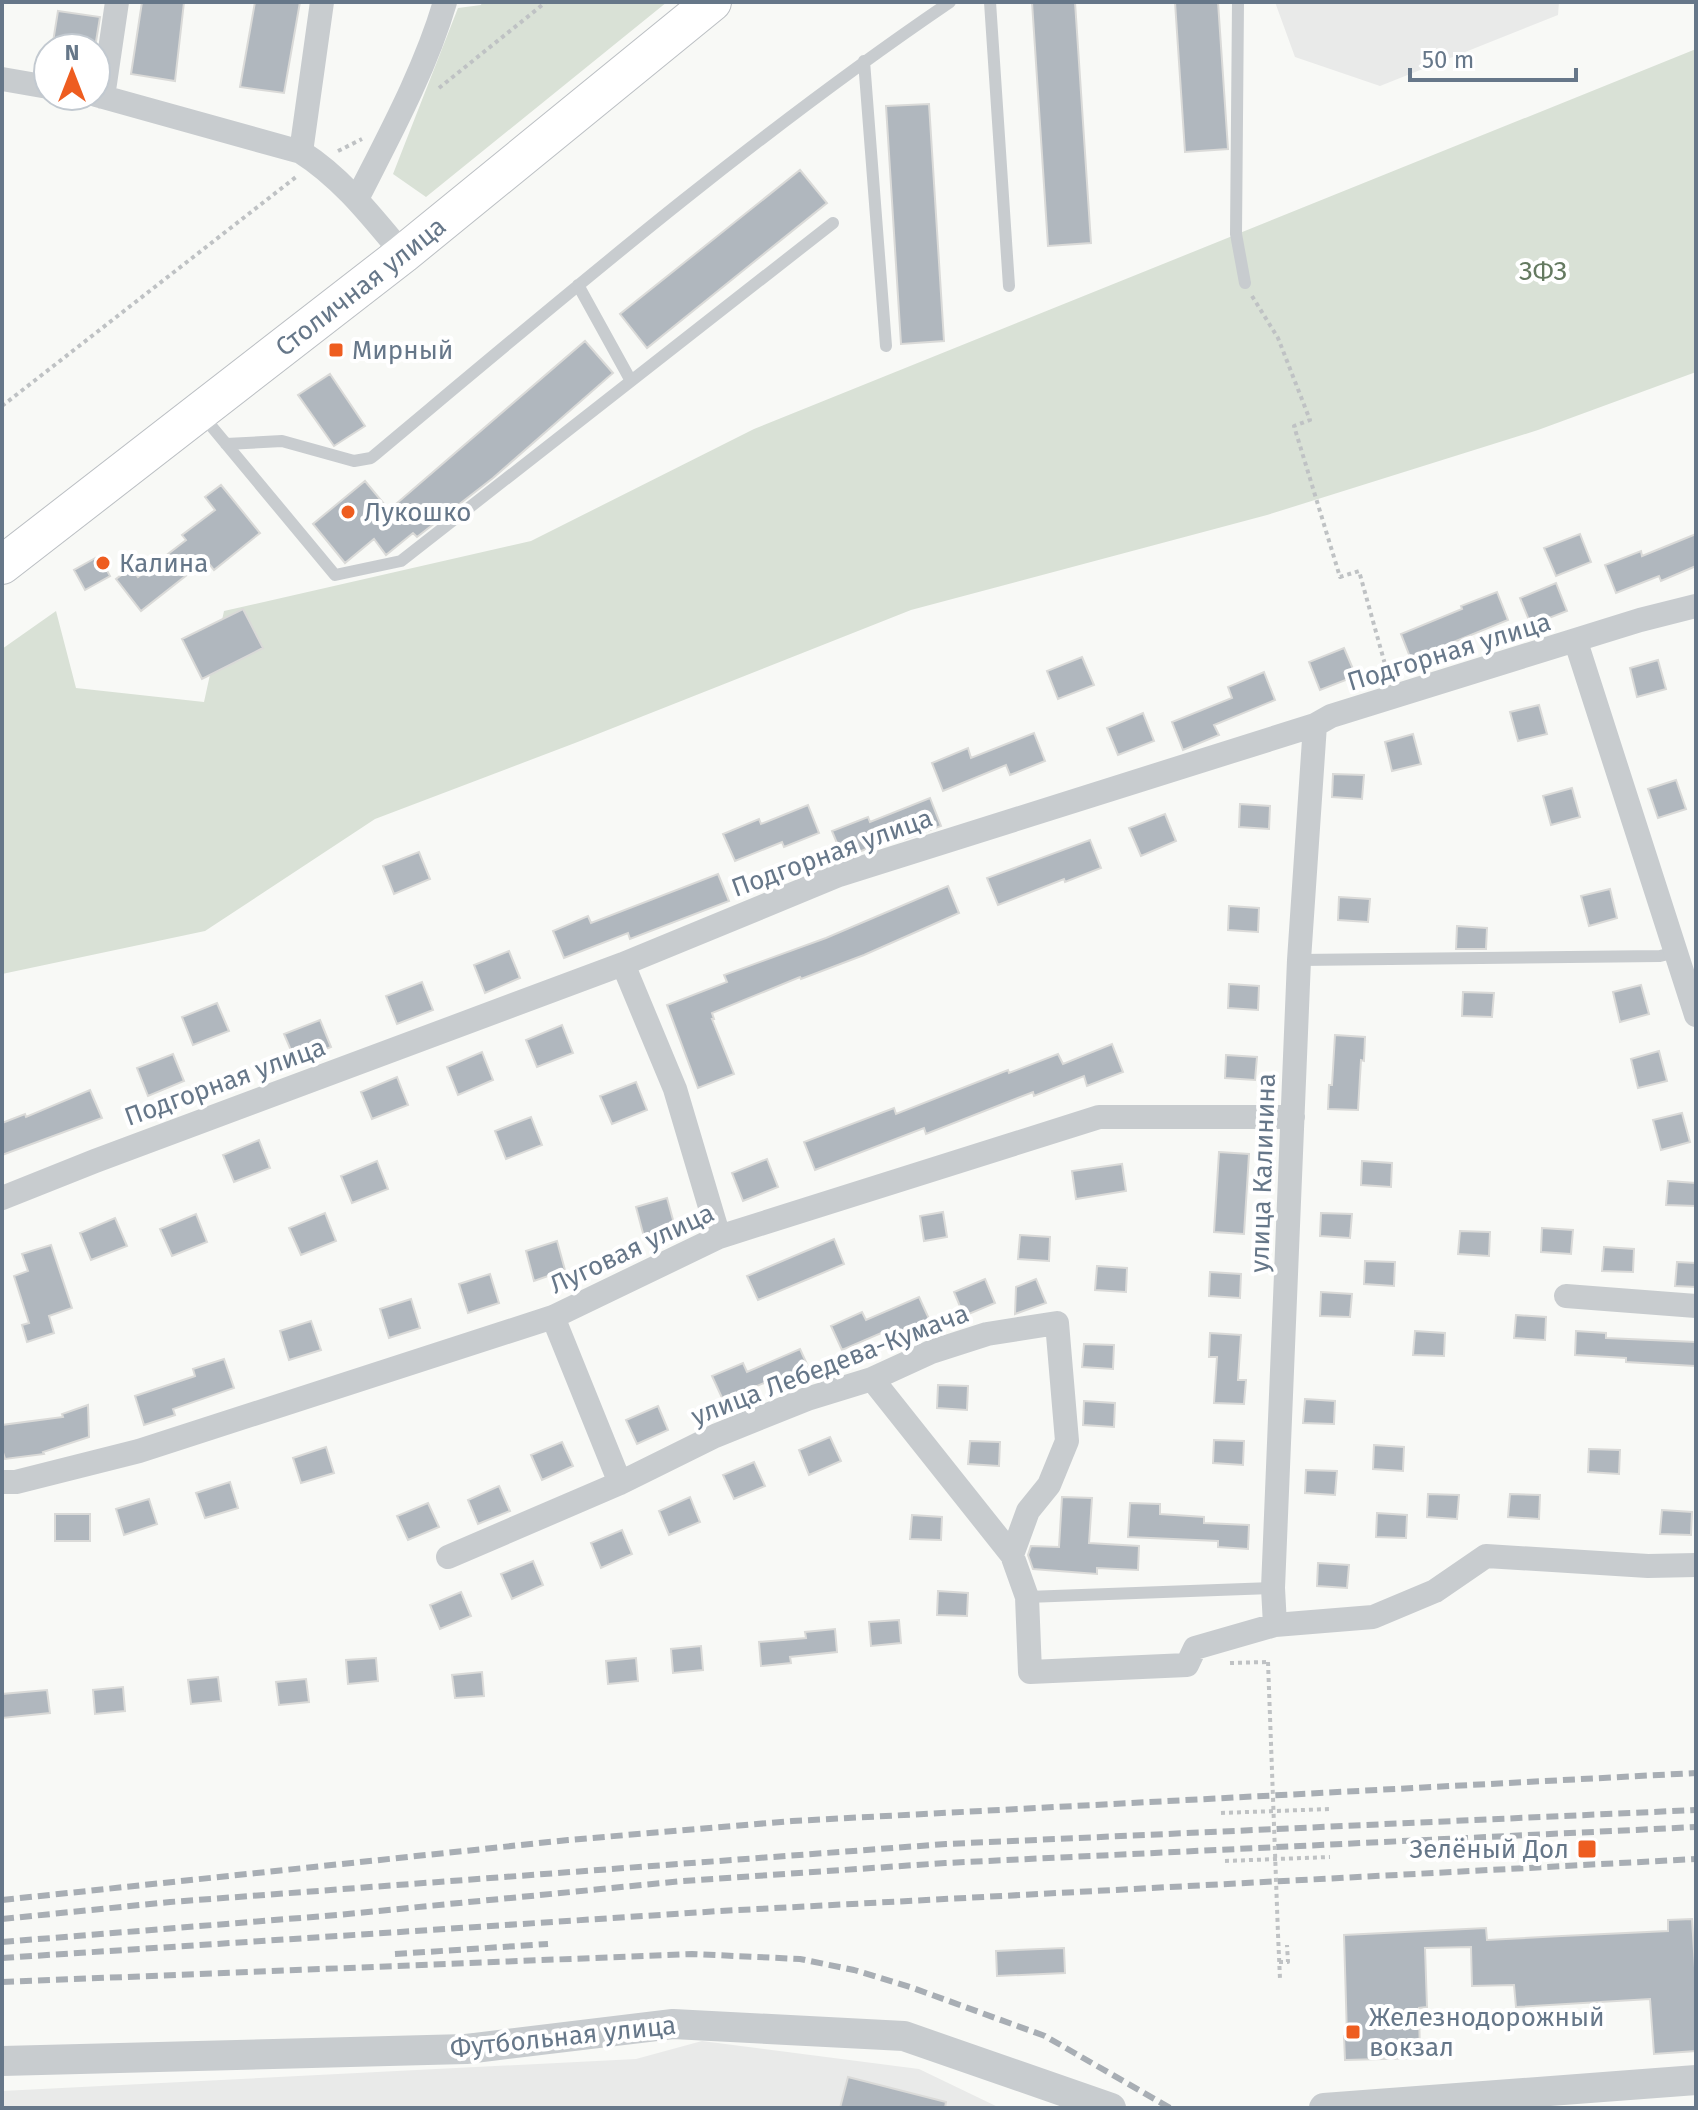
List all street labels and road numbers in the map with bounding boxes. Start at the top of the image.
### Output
street label: Столичная улица [269,210,452,363]
street label: Подгорная улица [1343,606,1555,698]
street label: Подгорная улица [727,802,937,904]
street label: Подгорная улица [120,1031,330,1133]
street label: улица Калинина [1244,1073,1282,1273]
street label: Луговая улица [545,1197,719,1301]
street label: улица Лебедева-Кумача [687,1298,973,1432]
street label: Футбольная улица [448,2010,678,2064]

